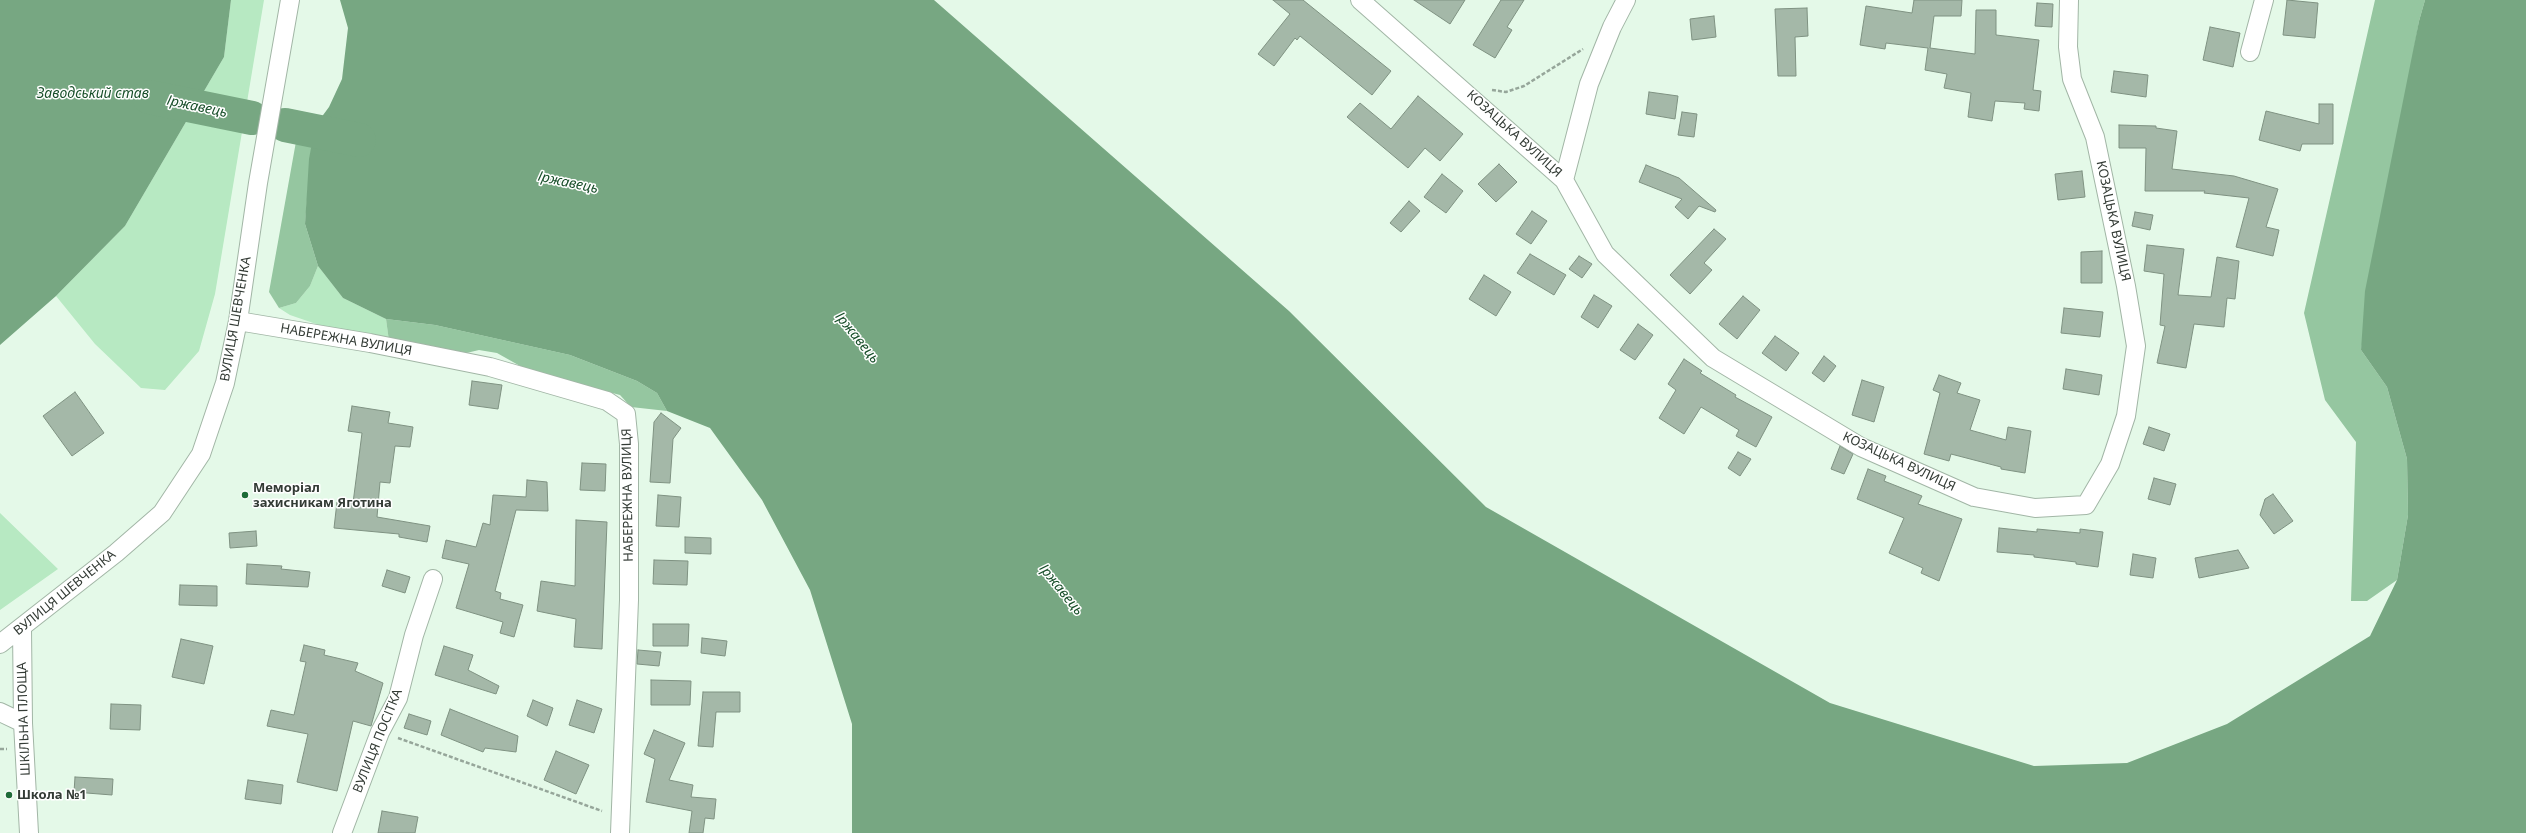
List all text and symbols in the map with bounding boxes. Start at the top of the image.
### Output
water label: Заводський став [37,86,149,102]
street label: КОЗАЦЬКА ВУЛИЦЯ [1463,87,1565,181]
water label: Іржавець [165,92,229,122]
street label: КОЗАЦЬКА ВУЛИЦЯ [2093,159,2133,283]
water label: Іржавець [536,168,600,198]
street label: ВУЛИЦЯ ШЕВЧЕНКА [217,255,255,383]
water label: Іржавець [831,309,883,367]
street label: НАБЕРЕЖНА ВУЛИЦЯ [279,321,413,359]
street label: НАБЕРЕЖНА ВУЛИЦЯ [619,428,637,562]
street label: КОЗАЦЬКА ВУЛИЦЯ [1840,429,1958,495]
place label: Меморіал захисникам Яготина [253,480,392,511]
marker: Меморіал захисникам Яготина [240,490,250,500]
street label: ВУЛИЦЯ ШЕВЧЕНКА [11,547,119,639]
water label: Іржавець [1035,561,1087,619]
street label: ШКІЛЬНА ПЛОЩА [14,662,34,776]
street label: ВУЛИЦЯ ПОСІТКА [350,687,406,795]
place label: Школа №1 [17,787,87,803]
marker: Школа №1 [4,790,14,800]

